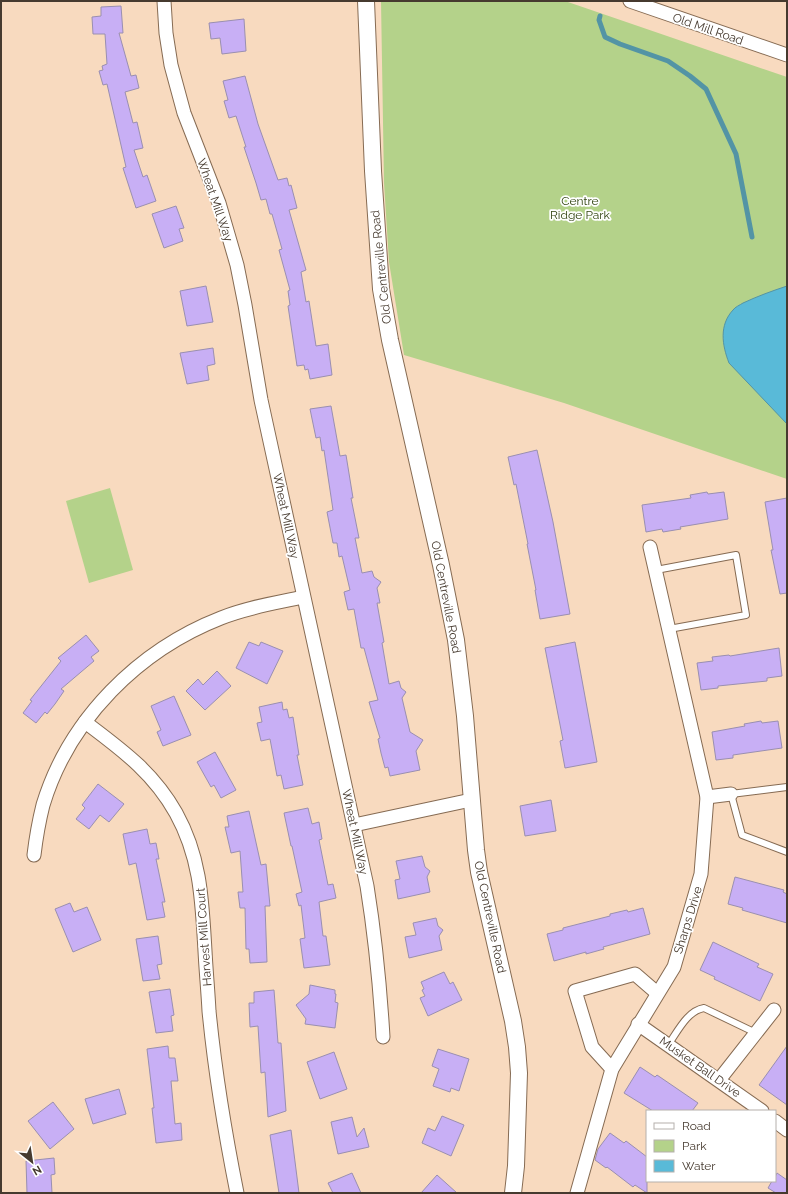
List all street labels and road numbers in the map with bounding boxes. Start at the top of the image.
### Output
street label: Old Mill Road [671,10,745,48]
street label: Wheat Mill Way [194,157,236,244]
street label: Old Centreville Road [368,209,394,325]
street label: Wheat Mill Way [270,472,302,560]
street label: Old Centreville Road [428,540,464,654]
street label: Wheat Mill Way [339,788,371,876]
street label: Old Centreville Road [471,860,509,974]
street label: Sharps Drive [671,885,705,955]
street label: Harvest Mill Court [194,887,214,987]
street label: Musket Ball Drive [657,1034,743,1100]

